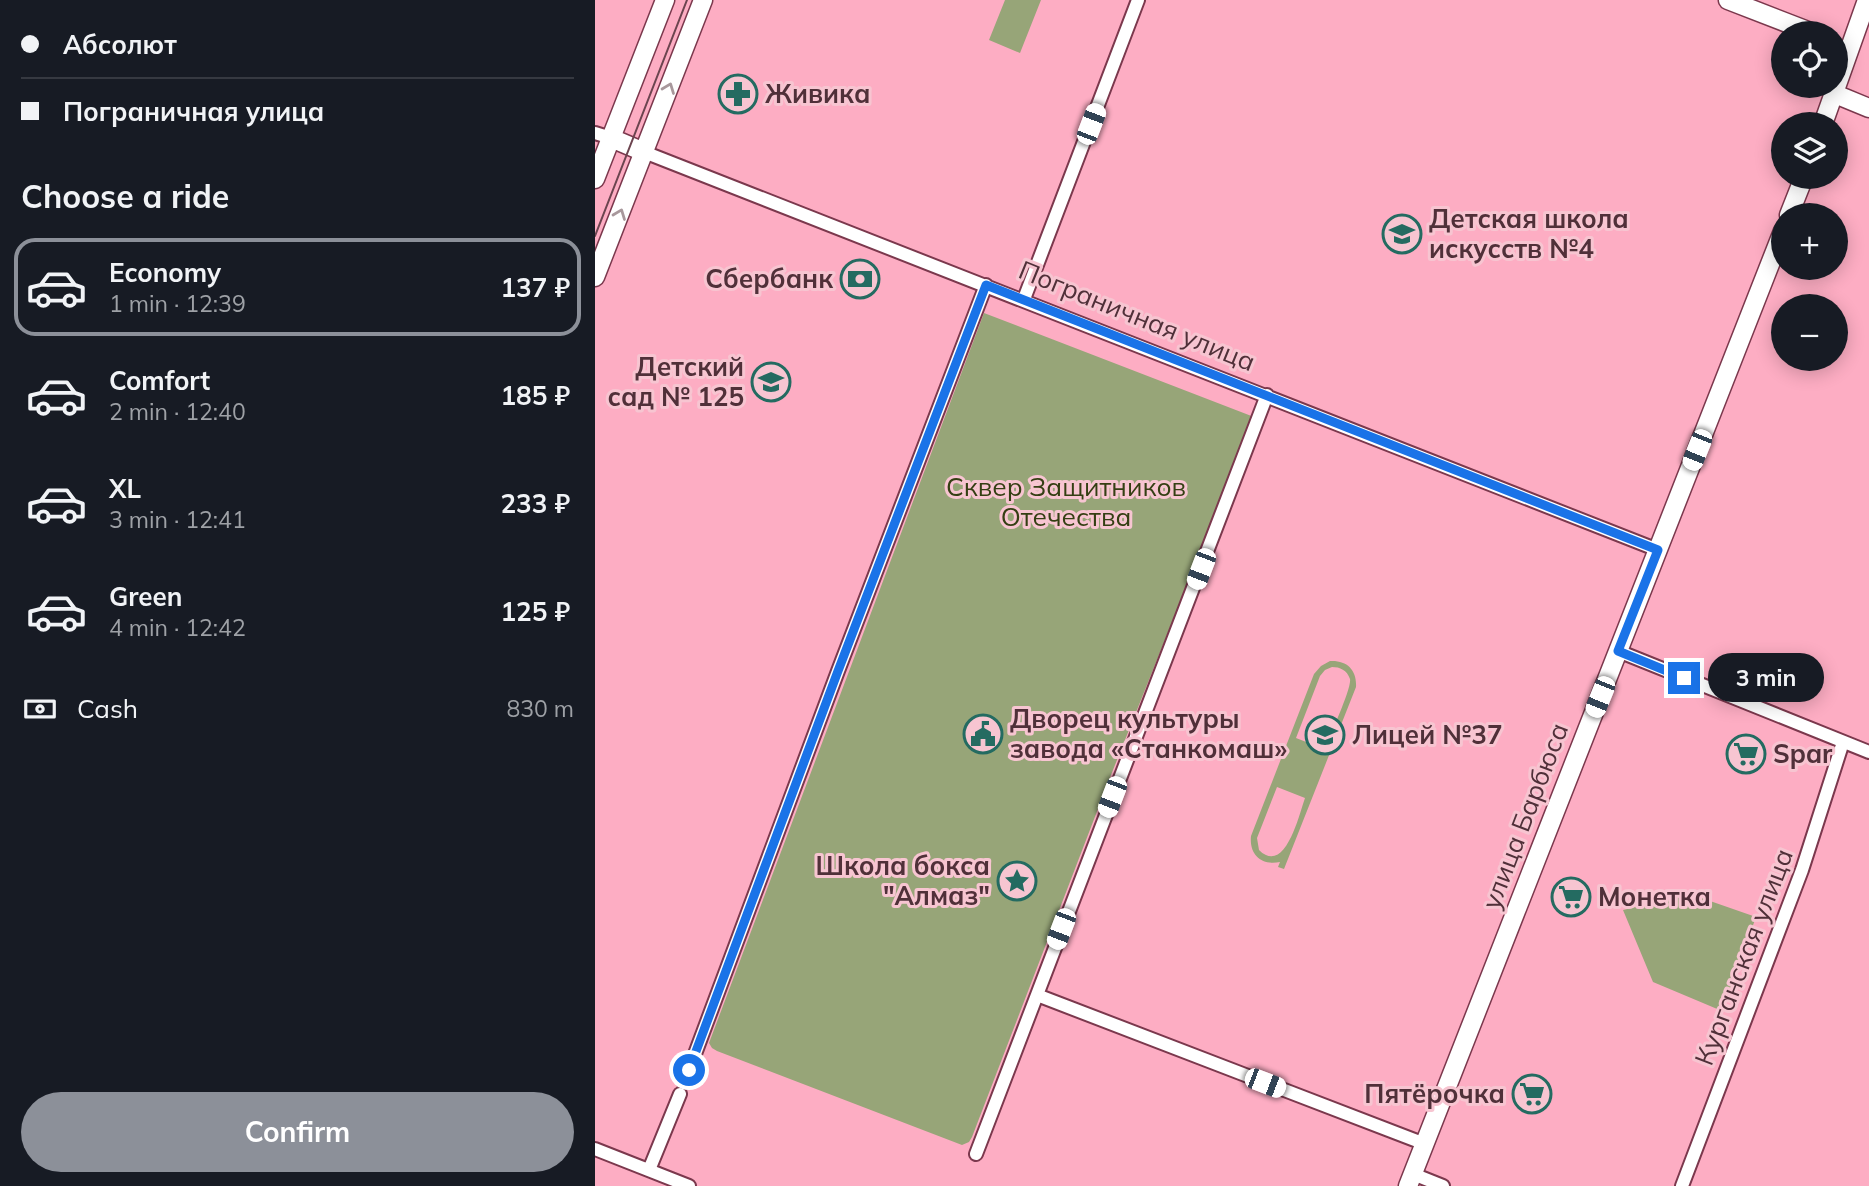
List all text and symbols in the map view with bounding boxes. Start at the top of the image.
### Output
map controls [1771,21,1848,371]
button: locate [1771,21,1848,98]
text: Абсолют [63,28,177,61]
pharmacy icon: Живика [717,73,759,115]
place label: Живика [765,77,870,110]
one-way arrow [660,83,674,95]
text: Пограничная улица [63,95,324,128]
car [1074,101,1109,147]
button: layers [1771,112,1848,189]
text: Choose a ride [21,176,229,216]
place label: Детская школа искусств №4 [1429,202,1629,265]
button: + [1771,203,1848,280]
one-way arrow [611,209,625,221]
school or university icon: Детская школа искусств №4 [1381,213,1423,255]
street label: Пограничная улица [1014,253,1260,378]
icon: car [25,256,88,319]
text: Economy [109,256,221,289]
bank icon: Сбербанк [839,258,881,300]
place label: Сбербанк [705,262,833,295]
text: 137 ₽ [500,271,570,304]
text: 1 min · 12:39 [109,289,246,318]
button: − [1771,294,1848,371]
place label: Детский сад № 125 [608,350,744,413]
school or university icon: Детский сад № 125 [750,361,792,403]
icon: car [25,364,88,427]
text: Comfort [109,364,210,397]
text: 185 ₽ [500,379,570,412]
text: 2 min · 12:40 [109,397,246,426]
car [1680,427,1715,473]
park label: Сквер Защитников Отечества [946,470,1186,533]
icon: car [25,472,88,535]
text: XL [109,472,141,505]
text: 233 ₽ [500,487,570,520]
text: 3 min · 12:41 [109,505,246,534]
car [1184,546,1219,592]
icon: car [25,580,88,643]
text: Green [109,580,182,613]
text: 125 ₽ [500,595,570,628]
text: 4 min · 12:42 [109,613,246,642]
callout: 3 min [1709,654,1824,702]
route end [1668,662,1700,694]
text: 3 min [1736,663,1796,692]
car [1583,674,1618,720]
icon: cash [21,690,59,728]
text: Cash [77,692,138,725]
text: 830 m [506,694,574,723]
place label: Дворец культуры завода «Станкомаш» [1010,702,1287,765]
public building icon: Дворец культуры завода «Станкомаш» [962,713,1004,755]
school or university icon: Лицей №37 [1304,714,1346,756]
place label: Лицей №37 [1352,718,1503,751]
street label: улица Барбюса [1474,718,1575,913]
supermarket icon: Spar [1725,733,1767,775]
place label: Spar [1773,737,1833,770]
car [1095,774,1130,820]
street label: Курганская улица [1687,844,1800,1070]
place label: Школа бокса "Алмаз" [815,849,990,912]
place icon: Школа бокса "Алмаз" [996,860,1038,902]
supermarket icon: Монетка [1550,876,1592,918]
place label: Монетка [1598,880,1711,913]
car [1044,906,1079,952]
route start [673,1054,705,1086]
car [1242,1066,1289,1100]
supermarket icon: Пятёрочка [1511,1073,1553,1115]
place label: Пятёрочка [1364,1077,1505,1110]
button: Confirm [21,1092,574,1172]

